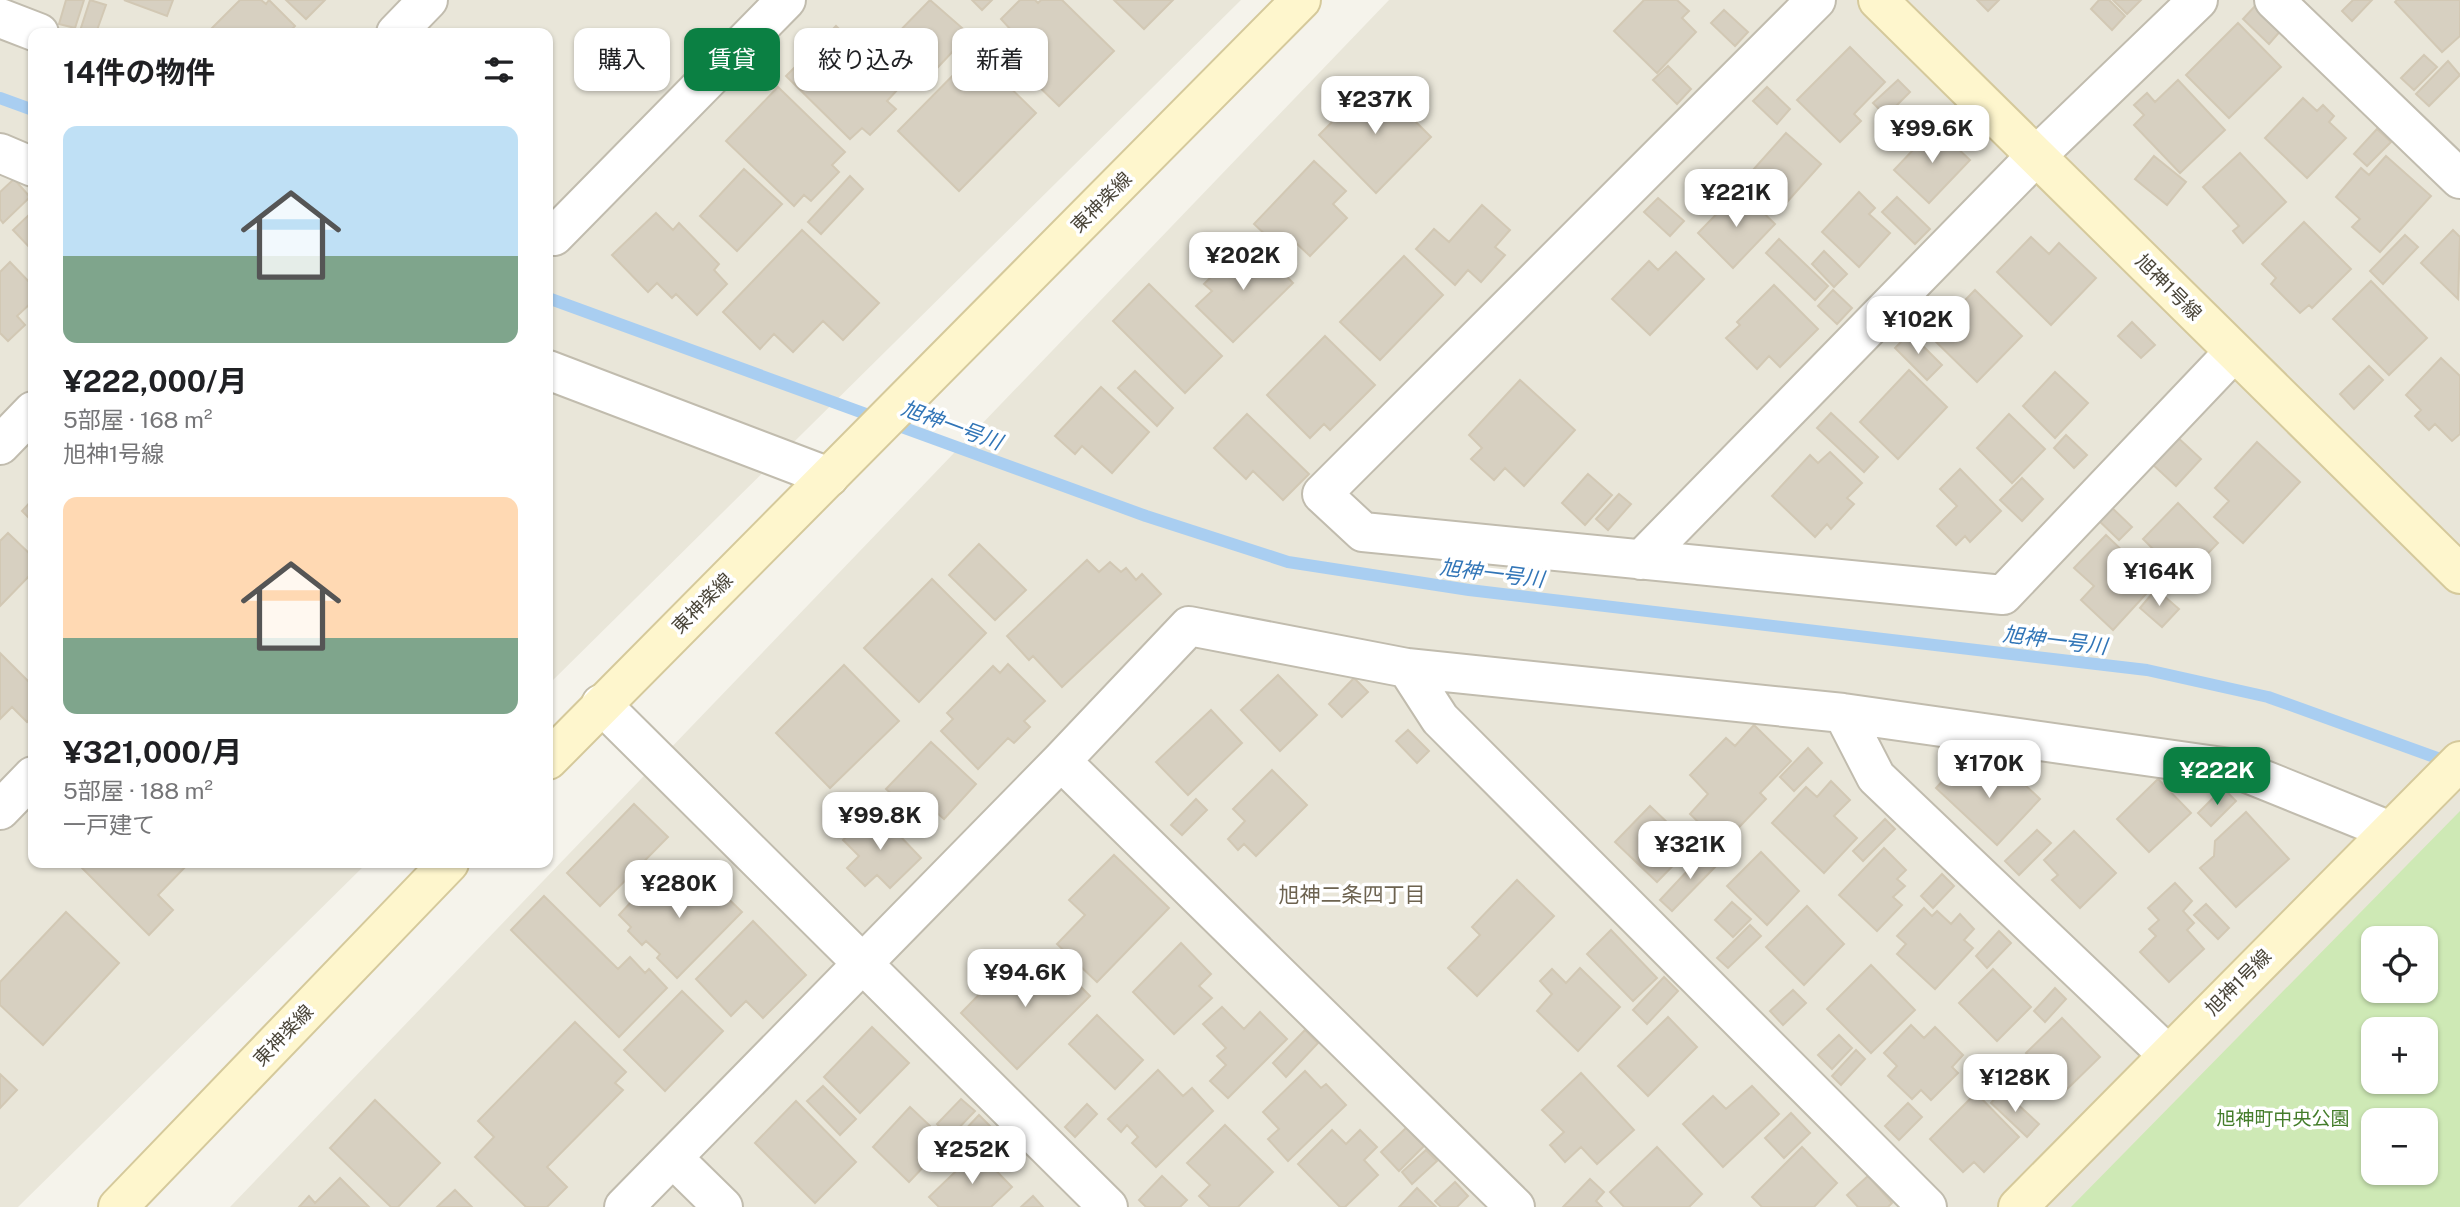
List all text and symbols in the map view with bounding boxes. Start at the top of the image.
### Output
chip: 購入 [574,28,670,91]
chip: 賃貸 [684,28,780,91]
chip: 絞り込み [794,28,938,91]
chip: 新着 [952,28,1048,91]
icon: filters [480,51,518,89]
text: 14件の物件 [63,54,216,90]
pin: ¥237K [1326,76,1424,136]
text: ¥237K [1337,85,1413,112]
pin: ¥99.6K [1875,106,1989,165]
text: ¥99.6K [1890,114,1974,141]
street label: 東神楽線 [1066,167,1136,237]
pin: ¥221K [1687,170,1785,229]
icon: home [228,172,354,298]
text: ¥221K [1701,178,1771,205]
pin: ¥202K [1194,232,1292,292]
text: ¥202K [1205,241,1281,268]
street label: 旭神1号線 [2132,250,2206,324]
pin: ¥102K [1869,296,1967,356]
text: ¥102K [1883,305,1953,332]
text: ¥222,000/月 [63,363,247,399]
water label: 旭神一号川 [898,395,1007,455]
text: 5部屋 · 168 m² [63,406,212,433]
text: 旭神1号線 [63,440,164,467]
icon: home [228,543,354,669]
pin: ¥164K [2110,548,2208,608]
water label: 旭神一号川 [1438,554,1548,592]
text: ¥164K [2123,557,2195,584]
street label: 東神楽線 [667,568,737,638]
water label: 旭神一号川 [2001,621,2111,659]
text: ¥321,000/月 [63,734,242,770]
pin: ¥170K [1940,740,2038,800]
pin: ¥222K [2168,748,2266,807]
text: ¥170K [1954,749,2024,776]
text: ¥222K [2179,756,2255,783]
text: 5部屋 · 188 m² [63,777,213,804]
pin: ¥99.8K [823,792,937,852]
text: ¥99.8K [838,801,922,828]
text: 一戸建て [63,811,155,838]
pin: ¥321K [1641,822,1739,881]
text: ¥321K [1654,830,1726,857]
pin: ¥280K [630,860,728,920]
text: ¥280K [641,869,717,896]
district label: 旭神二条四丁目 [1279,882,1426,907]
map controls [2361,926,2438,1185]
button: locate [2361,926,2438,1003]
street label: 旭神1号線 [2201,945,2275,1019]
pin: ¥94.6K [968,950,1082,1009]
text: ¥94.6K [983,958,1067,985]
street label: 東神楽線 [249,1000,317,1070]
button: + [2361,1017,2438,1094]
pin: ¥128K [1966,1054,2064,1114]
text: ¥128K [1979,1063,2051,1090]
park label: 旭神町中央公園 [2216,1107,2350,1129]
button: − [2361,1108,2438,1185]
pin: ¥252K [923,1126,1021,1186]
text: ¥252K [934,1135,1010,1162]

